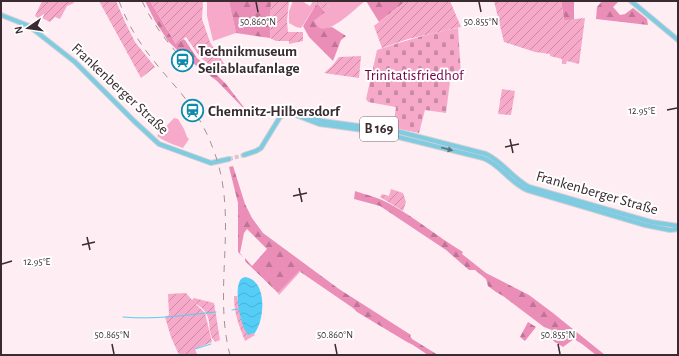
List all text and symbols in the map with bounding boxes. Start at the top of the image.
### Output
north arrow [8,8,48,48]
text: 50.860°N [240,17,276,27]
text: 50.855°N [464,17,498,27]
text: N [13,25,25,35]
street label: Frankenberger Straße [69,40,171,138]
place label: Technikmuseum Seilablaufanlage [198,44,300,76]
station icon: Technikmuseum Seilablaufanlage [170,47,196,73]
park label: Trinitatisfriedhof [364,68,465,83]
station icon: Chemnitz-Hilbersdorf [180,98,206,124]
place label: Chemnitz-Hilbersdorf [208,104,341,119]
text: 12.95°E [629,106,656,116]
road number: B 169 [360,117,398,141]
one-way arrow [441,146,454,152]
street label: Frankenberger Straße [534,168,660,218]
text: 12.95°E [24,257,51,267]
text: 50.865°N [94,330,130,340]
text: 50.860°N [317,330,353,340]
text: 50.855°N [541,330,575,340]

